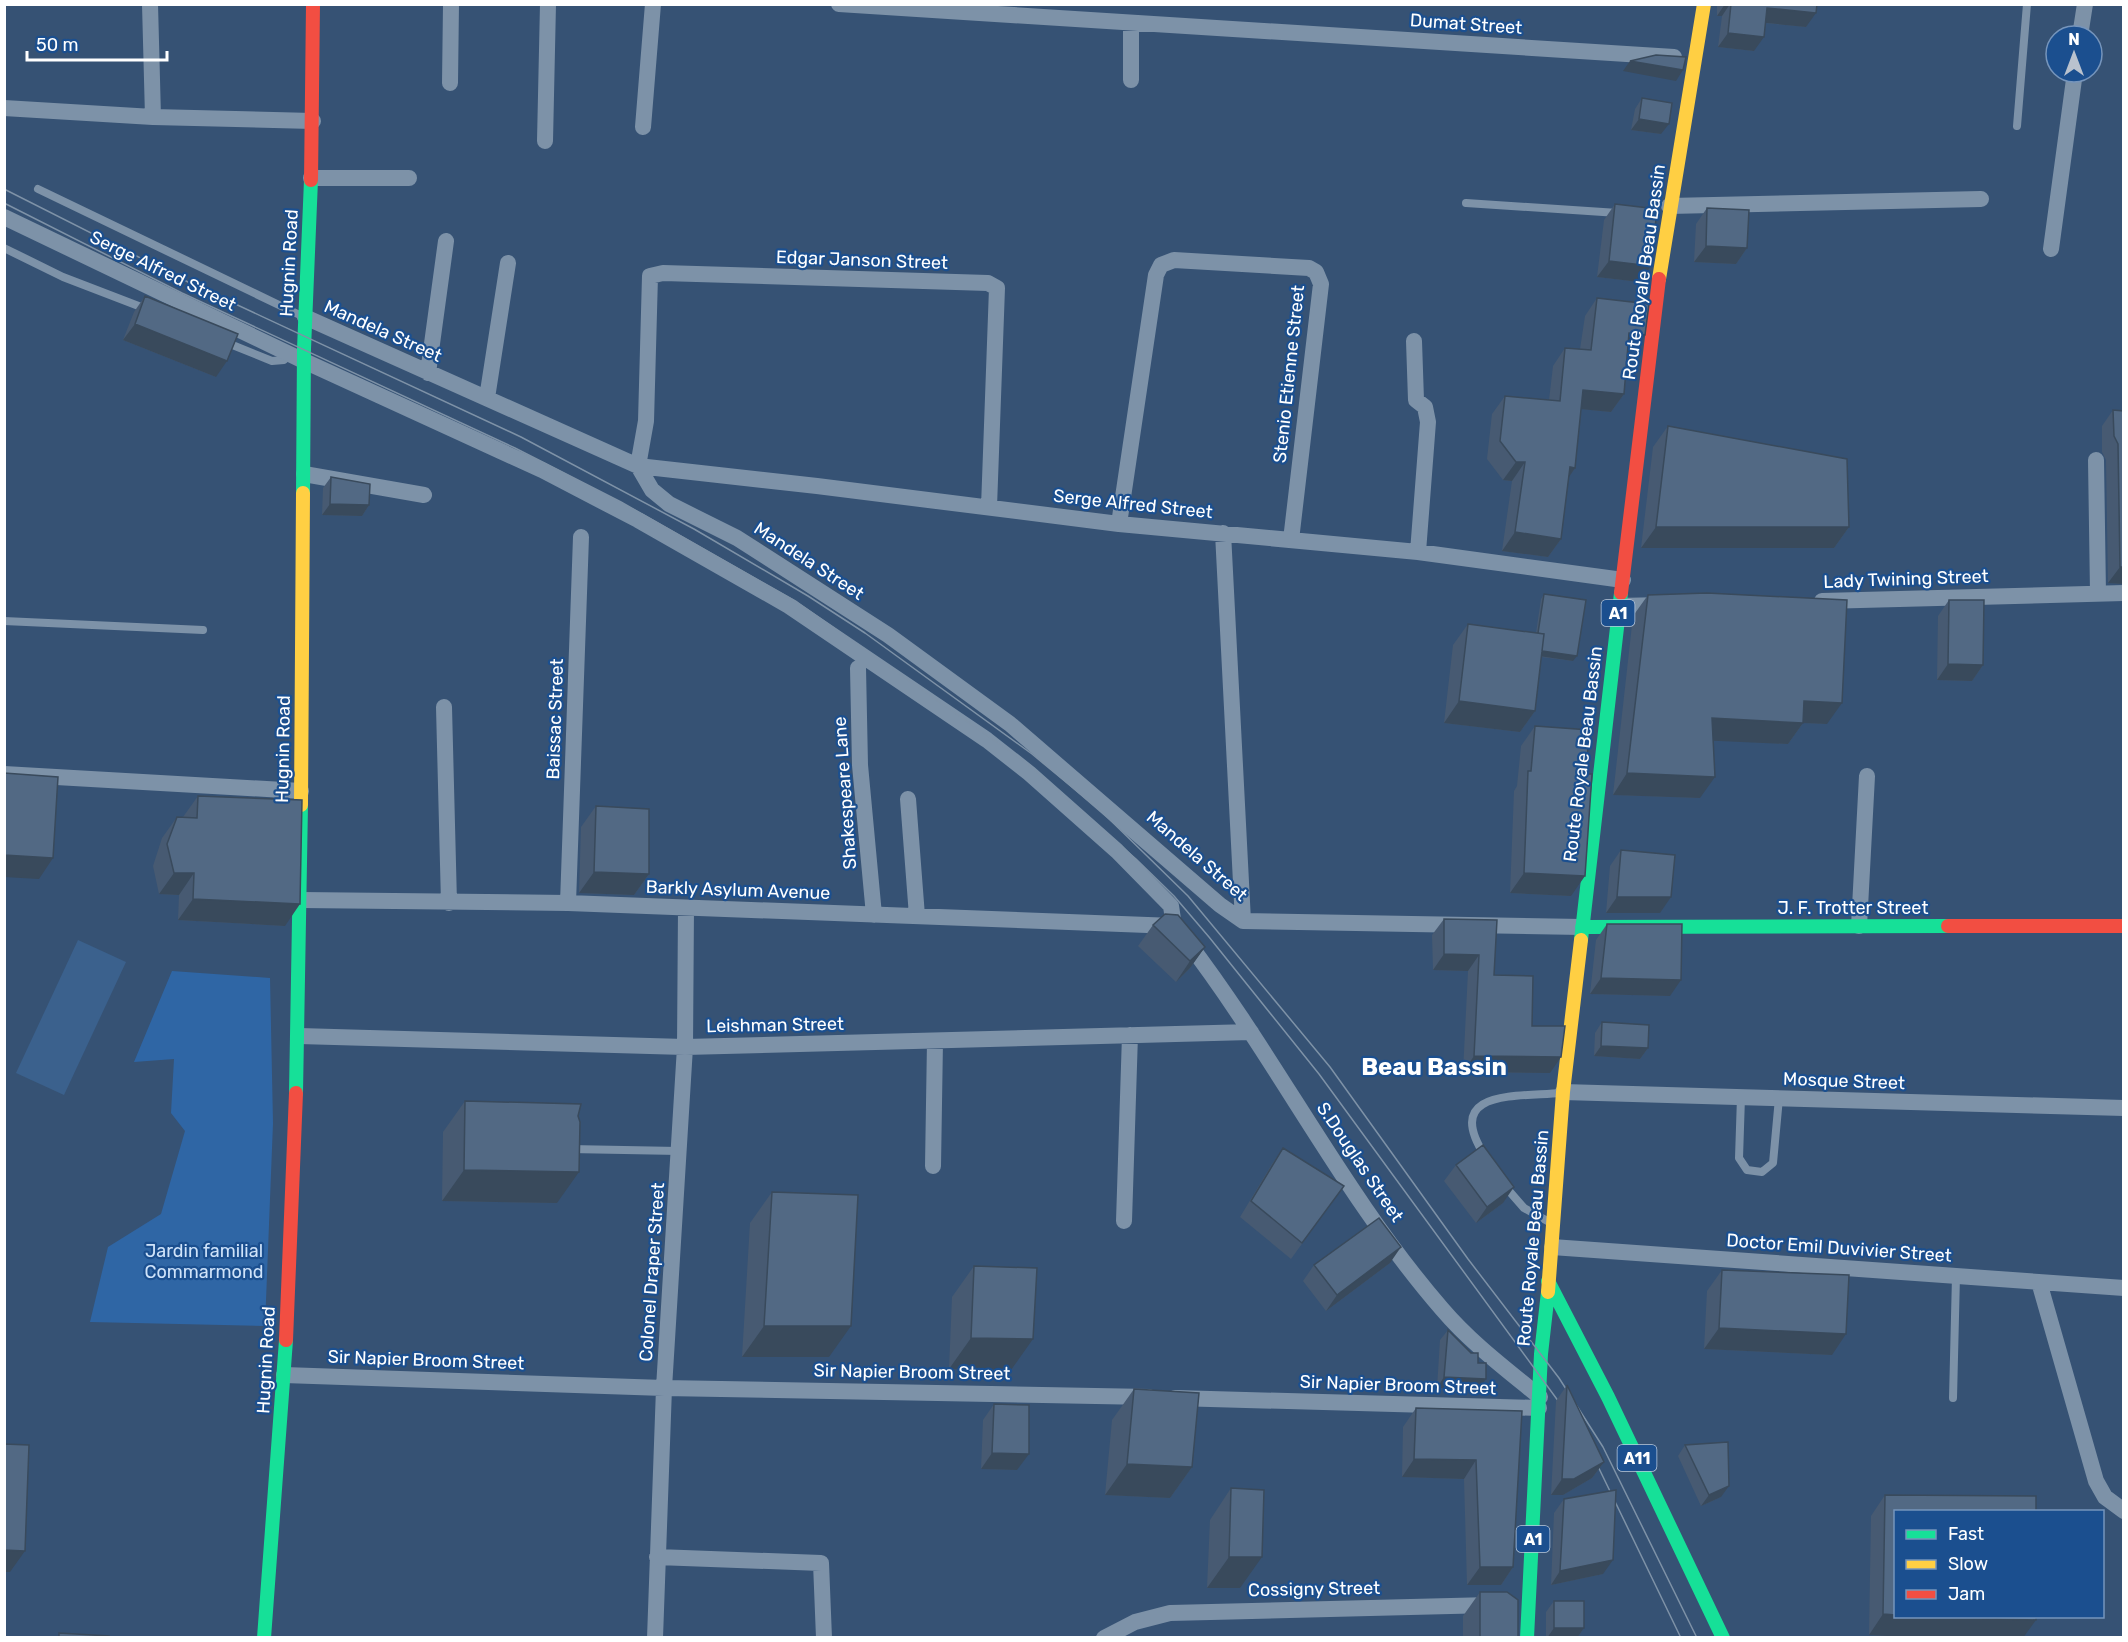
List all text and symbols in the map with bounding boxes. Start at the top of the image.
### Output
street label: Dumat Street [1409,9,1523,39]
scale bar [27,24,166,62]
north arrow [2044,24,2104,84]
text: N [2068,30,2080,49]
text: 50 m [36,34,79,56]
street label: Route Royale Beau Bassin [1618,163,1670,381]
street label: Hugnin Road [275,209,303,317]
street label: Serge Alfred Street [86,226,240,316]
street label: Edgar Janson Street [776,246,948,274]
street label: Stenio Etienne Street [1269,284,1309,464]
street label: Mandela Street [321,295,445,367]
street label: Serge Alfred Street [1052,485,1214,523]
street label: Mandela Street [750,517,868,605]
street label: Lady Twining Street [1823,565,1989,593]
road number: A1 [1602,600,1634,626]
street label: Route Royale Beau Bassin [1559,645,1607,863]
street label: Baissac Street [542,658,568,780]
street label: Hugnin Road [271,695,295,803]
street label: Shakespeare Lane [829,716,861,870]
street label: Mandela Street [1142,806,1252,906]
street label: Barkly Asylum Avenue [645,876,831,904]
street label: J. F. Trotter Street [1778,897,1928,919]
street label: Leishman Street [706,1013,844,1037]
district label: Beau Bassin [1361,1053,1507,1081]
street label: Mosque Street [1783,1068,1905,1094]
street label: S.Douglas Street [1312,1098,1408,1226]
street label: Route Royale Beau Bassin [1513,1129,1553,1347]
street label: Colonel Draper Street [635,1182,669,1362]
street label: Doctor Emil Duvivier Street [1726,1229,1952,1267]
park label: Jardin familial Commarmond [144,1240,264,1283]
street label: Hugnin Road [252,1306,280,1414]
street label: Sir Napier Broom Street [327,1346,525,1374]
street label: Sir Napier Broom Street [813,1359,1011,1385]
street label: Sir Napier Broom Street [1299,1371,1497,1399]
road number: A11 [1618,1445,1656,1471]
legend [1894,1510,2104,1618]
text: Fast [1948,1523,1984,1545]
road number: A1 [1516,1526,1550,1552]
text: Slow [1948,1553,1988,1575]
street label: Cossigny Street [1248,1577,1380,1601]
text: Jam [1948,1583,1985,1605]

